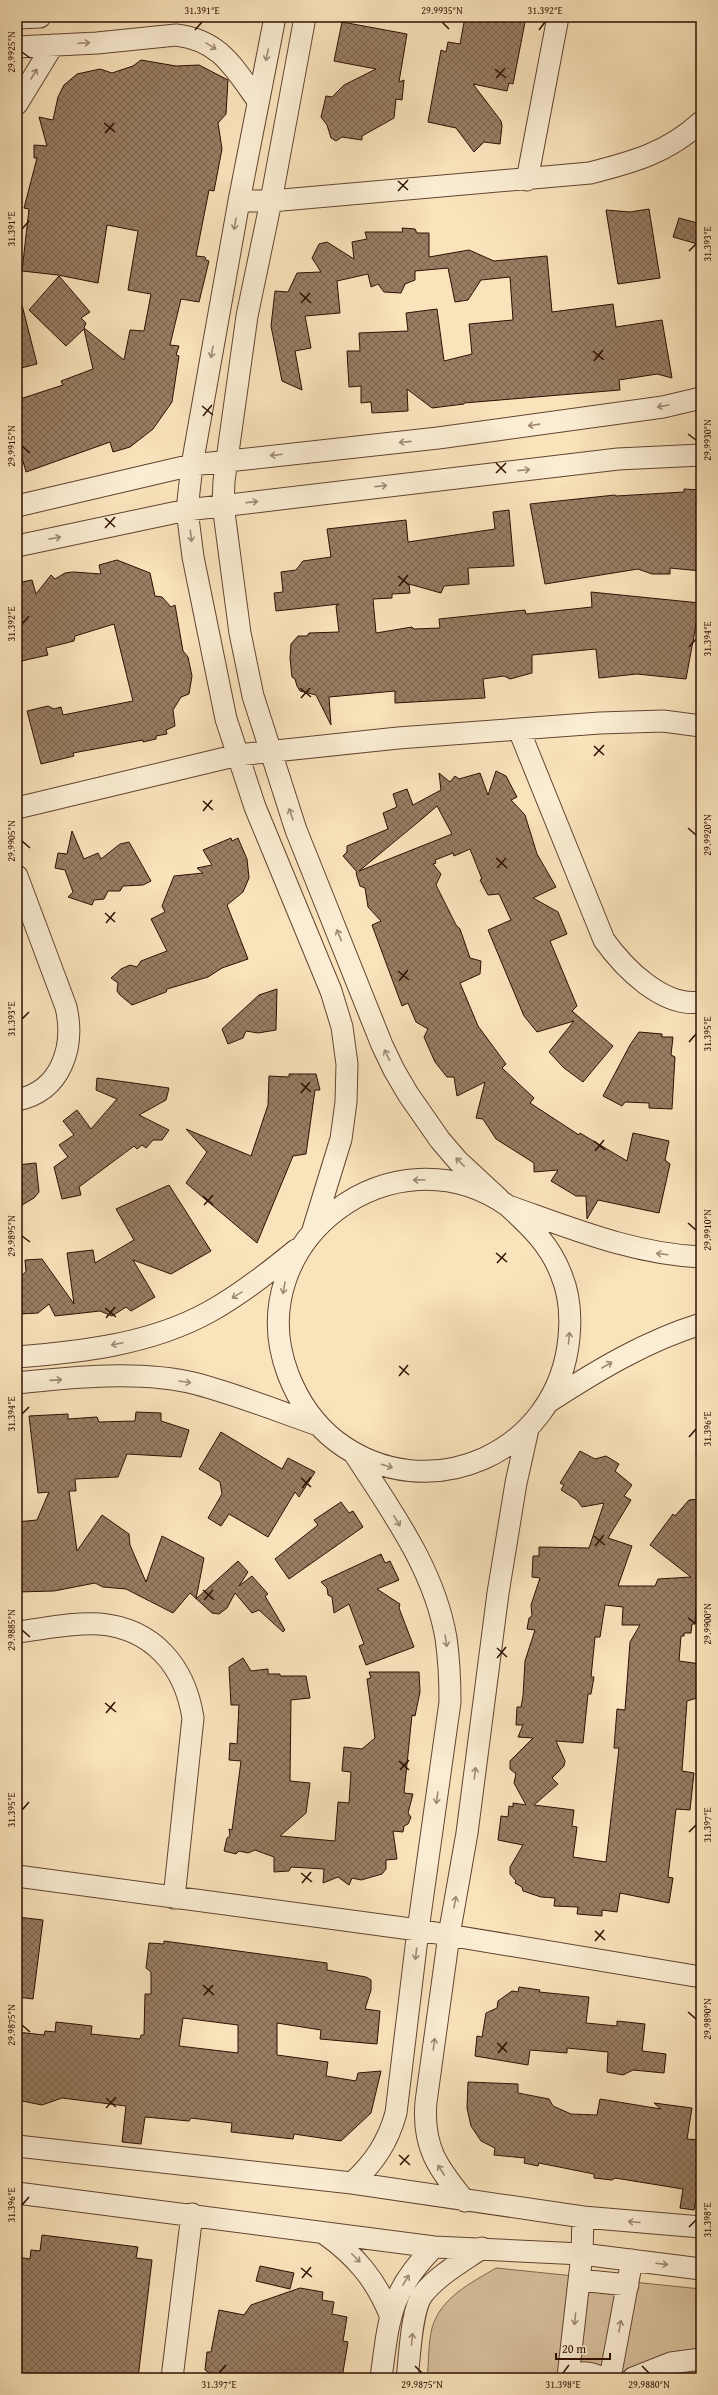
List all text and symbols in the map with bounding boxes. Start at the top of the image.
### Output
text: 31.391°E [184,3,220,18]
text: 29.9935°N [421,3,463,18]
text: 31.392°E [527,3,563,18]
text: 29.9925°N [4,31,19,73]
one-way arrow [77,39,90,47]
one-way arrow [205,42,217,50]
one-way arrow [263,48,271,61]
one-way arrow [31,68,39,80]
text: 31.391°E [4,211,19,247]
one-way arrow [230,217,238,230]
text: 31.393°E [700,226,715,262]
one-way arrow [208,345,216,358]
one-way arrow [657,403,670,411]
text: 29.9930°N [700,419,715,461]
one-way arrow [528,421,541,429]
text: 29.9915°N [4,425,19,467]
one-way arrow [399,438,412,445]
one-way arrow [270,451,283,459]
one-way arrow [517,466,530,474]
one-way arrow [374,482,387,490]
one-way arrow [245,498,258,506]
one-way arrow [187,529,194,542]
one-way arrow [48,534,61,542]
text: 31.392°E [4,606,19,642]
text: 31.394°E [700,621,715,657]
one-way arrow [287,808,294,821]
text: 29.9920°N [700,814,715,856]
text: 29.9905°N [4,820,19,862]
one-way arrow [334,929,342,941]
text: 31.393°E [4,1001,19,1037]
text: 31.395°E [700,1016,715,1052]
one-way arrow [383,1050,390,1062]
one-way arrow [455,1157,465,1167]
one-way arrow [412,1176,425,1184]
text: 29.9910°N [700,1209,715,1251]
text: 29.9895°N [4,1215,19,1257]
one-way arrow [656,1250,669,1258]
one-way arrow [279,1281,287,1294]
one-way arrow [231,1292,243,1300]
one-way arrow [566,1332,573,1345]
one-way arrow [111,1341,124,1349]
one-way arrow [601,1361,613,1369]
one-way arrow [49,1376,62,1384]
one-way arrow [178,1378,191,1386]
text: 31.394°E [4,1396,19,1432]
text: 31.396°E [700,1411,715,1447]
one-way arrow [380,1463,393,1470]
one-way arrow [394,1515,402,1527]
text: 29.9900°N [700,1603,715,1645]
text: 29.9885°N [4,1609,19,1651]
one-way arrow [442,1634,450,1647]
one-way arrow [471,1767,478,1780]
one-way arrow [433,1791,441,1804]
text: 31.395°E [4,1792,19,1828]
text: 31.397°E [700,1807,715,1843]
one-way arrow [451,1896,459,1909]
one-way arrow [412,1947,419,1960]
text: 29.9890°N [700,1998,715,2040]
text: 29.9875°N [4,2004,19,2046]
one-way arrow [430,2038,438,2051]
one-way arrow [437,2165,445,2176]
text: 31.396°E [4,2187,19,2223]
text: 31.398°E [700,2202,715,2238]
one-way arrow [628,2218,641,2225]
one-way arrow [351,2253,360,2263]
one-way arrow [655,2260,668,2268]
one-way arrow [403,2274,411,2286]
one-way arrow [571,2312,579,2325]
one-way arrow [617,2320,625,2333]
one-way arrow [408,2333,416,2346]
scale bar [556,2335,610,2361]
text: 20 m [562,2340,586,2357]
text: 31.397°E [201,2377,237,2392]
text: 29.9875°N [401,2377,443,2392]
text: 31.398°E [545,2377,581,2392]
text: 29.9880°N [628,2377,670,2392]

